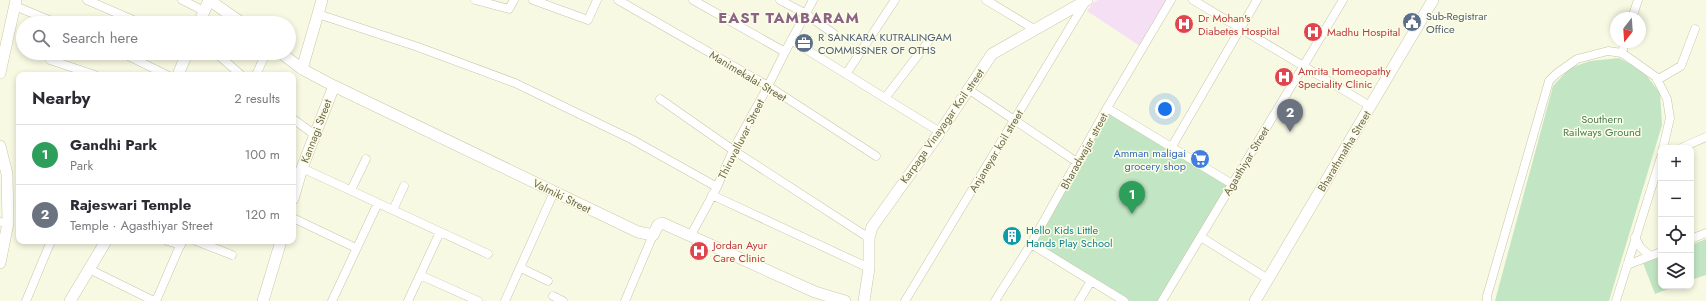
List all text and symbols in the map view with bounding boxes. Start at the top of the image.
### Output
district label: EAST TAMBARAM [718,7,860,29]
place label: Sub-Registrar Office [1426,8,1487,37]
place label: Dr Mohan's Diabetes Hospital [1198,10,1280,39]
public building icon: Sub-Registrar Office [1401,11,1423,33]
north arrow [1610,12,1646,48]
hospital icon: Dr Mohan's Diabetes Hospital [1173,13,1195,35]
search box [16,16,296,60]
hospital icon: Madhu Hospital [1302,21,1324,43]
place label: Madhu Hospital [1327,24,1400,40]
icon: search [30,27,52,49]
text: Search here [62,27,138,49]
place label: R SANKARA KUTRALINGAM COMMISSNER OF OTHS [818,29,952,58]
office icon: R SANKARA KUTRALINGAM COMMISSNER OF OTHS [793,32,815,54]
street label: Manimekalai Street [706,47,790,106]
place label: Amrita Homeopathy Speciality Clinic [1298,63,1391,92]
street label: Karpaga Vinayagar Koil street [896,65,988,187]
hospital icon: Amrita Homeopathy Speciality Clinic [1273,66,1295,88]
text: Nearby [32,86,90,110]
text: 2 results [234,89,280,108]
street label: Thiruvalluvar Street [714,96,768,182]
street label: Kannagi Street [297,97,336,165]
your location [1155,99,1175,119]
pin: 2 [1277,99,1303,132]
street label: Anjaneyar koil street [965,106,1027,195]
street label: Bharathmatha Street [1313,107,1375,194]
street label: Bharadwajar street [1056,110,1112,192]
park label: Southern Railways Ground [1563,111,1641,140]
street label: Agasthiyar Street [1219,123,1273,199]
text: Gandhi Park [70,134,157,156]
text: 1 [42,145,48,164]
text: 100 m [245,145,280,164]
place label: Amman maligai grocery shop [1114,145,1186,174]
map controls [1658,145,1694,289]
button: + [1658,145,1694,181]
supermarket icon: Amman maligai grocery shop [1189,148,1211,170]
text: Park [70,156,93,175]
street label: Valmiki Street [530,175,594,217]
pin: 1 [1119,181,1145,214]
button: − [1658,181,1694,217]
text: Rajeswari Temple [70,194,191,216]
text: 2 [41,205,49,224]
text: 120 m [245,205,280,224]
text: Temple · Agasthiyar Street [70,216,213,235]
button: locate [1658,217,1694,253]
place label: Hello Kids Little Hands Play School [1026,222,1112,251]
building icon: Hello Kids Little Hands Play School [1001,225,1023,247]
place label: Jordan Ayur Care Clinic [711,237,767,266]
hospital icon: Jordan Ayur Care Clinic [688,240,710,262]
button: layers [1658,253,1694,289]

